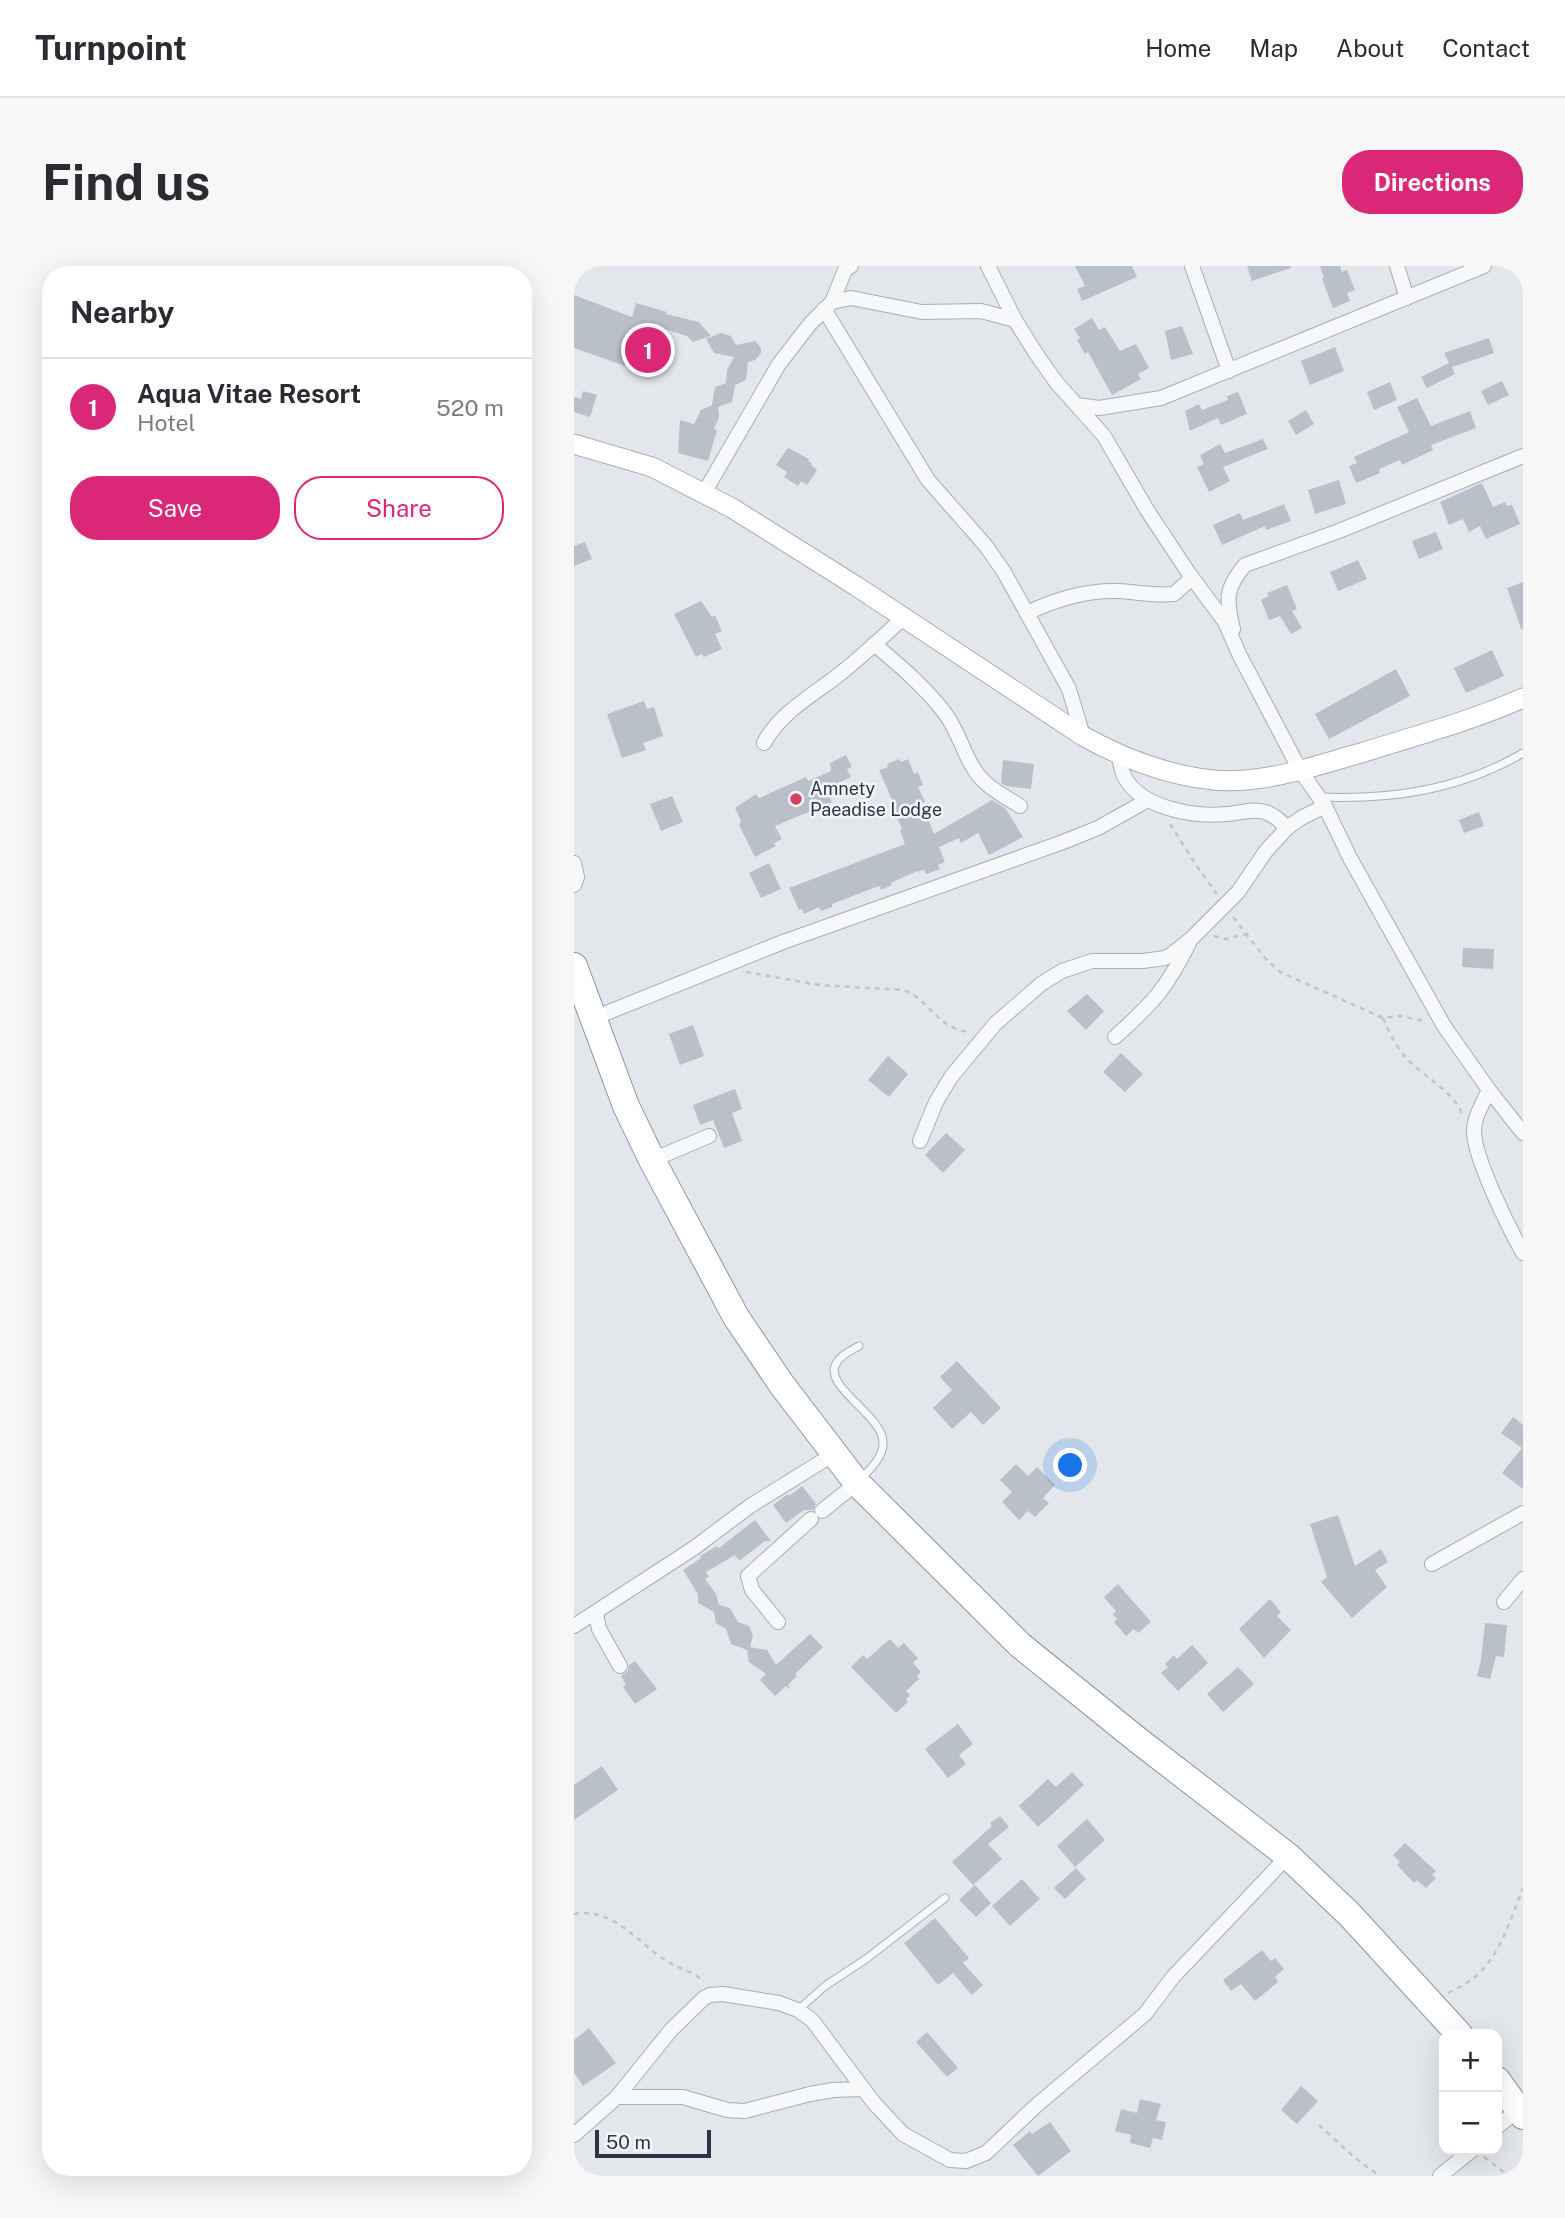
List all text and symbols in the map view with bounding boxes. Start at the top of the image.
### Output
text: Turnpoint [35,29,187,67]
text: Home [1145,34,1211,62]
text: Map [1249,34,1298,62]
text: About [1336,34,1404,62]
text: Contact [1442,34,1530,62]
button: Directions [1342,150,1523,214]
text: Find us [42,153,210,211]
text: Nearby [70,294,174,330]
pin: 1 [625,324,671,376]
text: Aqua Vitae Resort [137,378,361,409]
text: 1 [88,394,98,421]
text: 520 m [436,394,504,421]
text: Hotel [137,409,196,436]
button: Save [70,476,280,540]
button: Share [294,476,504,540]
place label: Amnety Paeadise Lodge [810,778,942,820]
marker: Amnety Paeadise Lodge [788,791,804,807]
your location [1053,1448,1087,1482]
map controls [1439,2029,1502,2155]
button: + [1439,2029,1502,2092]
button: − [1439,2092,1502,2155]
scale bar [595,2127,710,2159]
text: 50 m [606,2131,651,2153]

